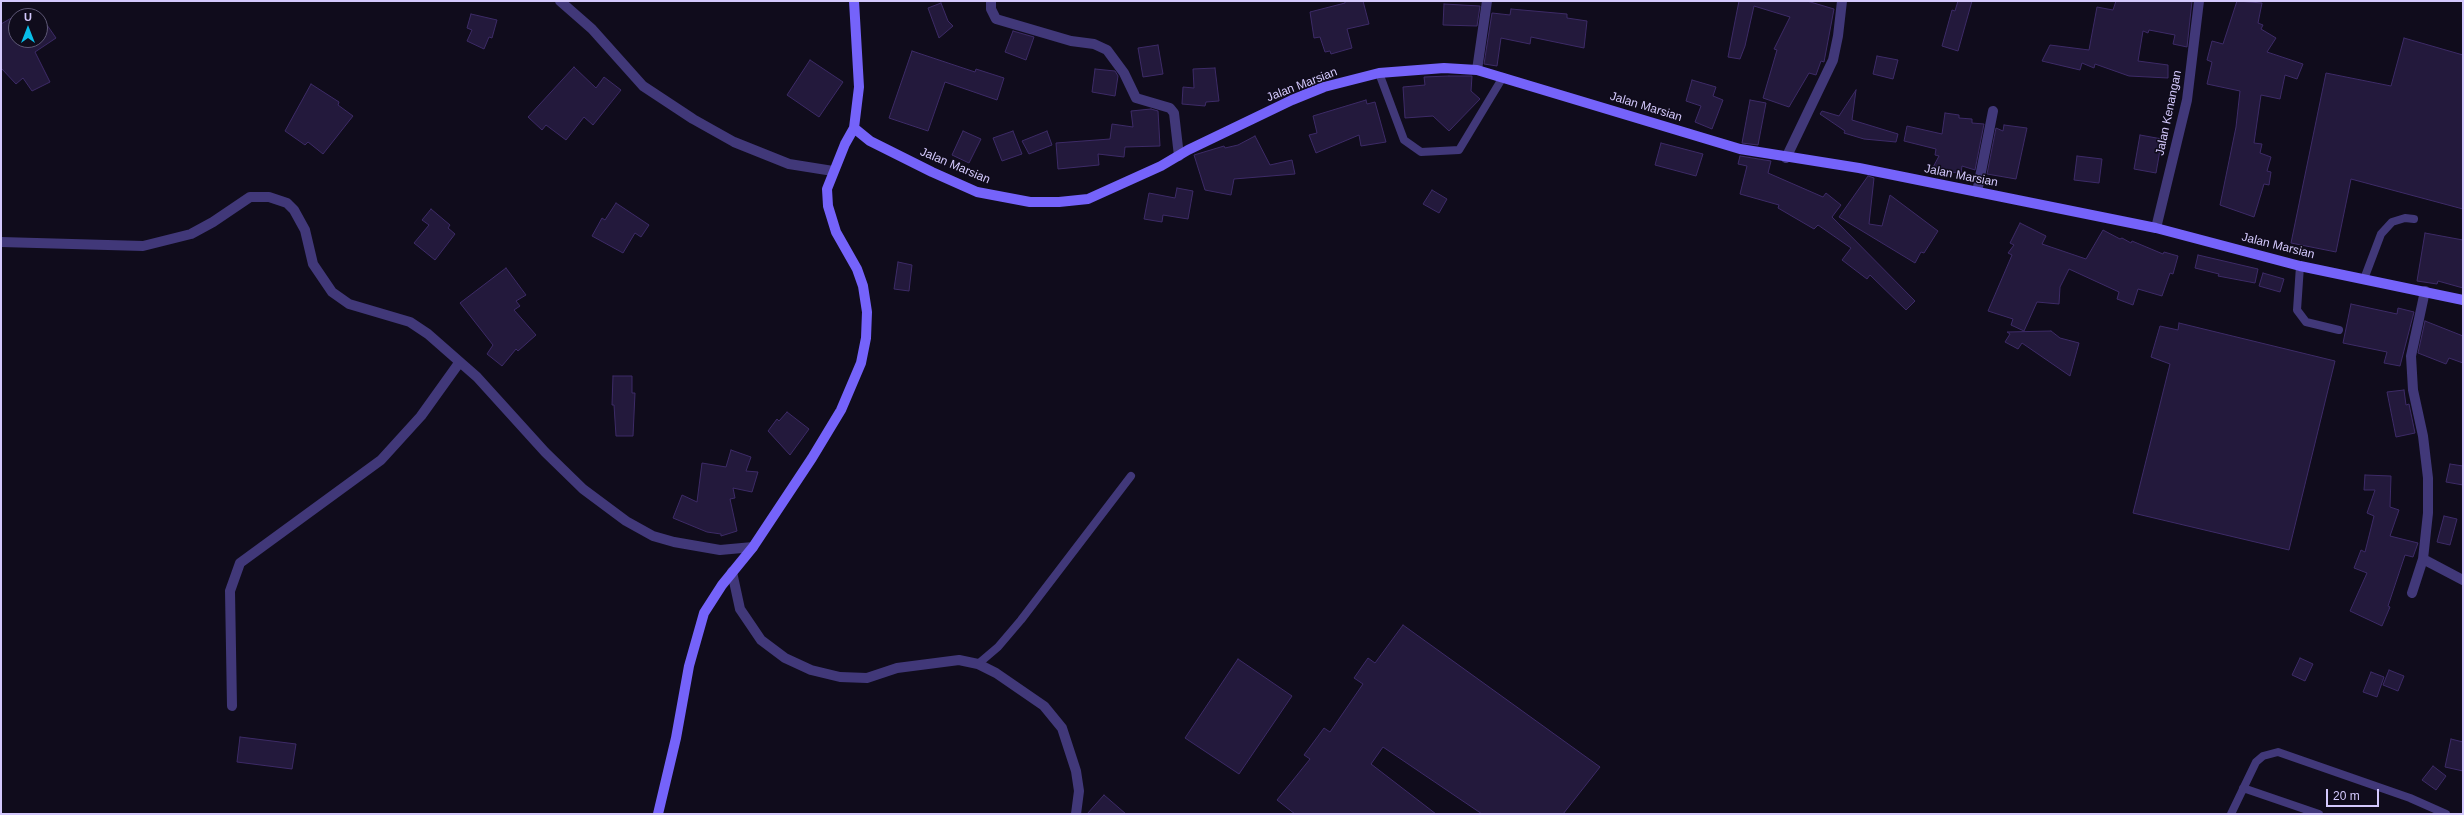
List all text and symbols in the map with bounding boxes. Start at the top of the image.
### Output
north arrow [8,8,48,48]
text: U [24,11,32,23]
street label: Jalan Marsian [1265,65,1339,105]
street label: Jalan Kenangan [2153,69,2185,157]
street label: Jalan Marsian [1608,89,1684,125]
street label: Jalan Marsian [918,145,992,187]
street label: Jalan Marsian [1923,162,1999,190]
street label: Jalan Marsian [2240,230,2316,262]
scale bar [2328,781,2381,807]
text: 20 m [2333,789,2360,803]

